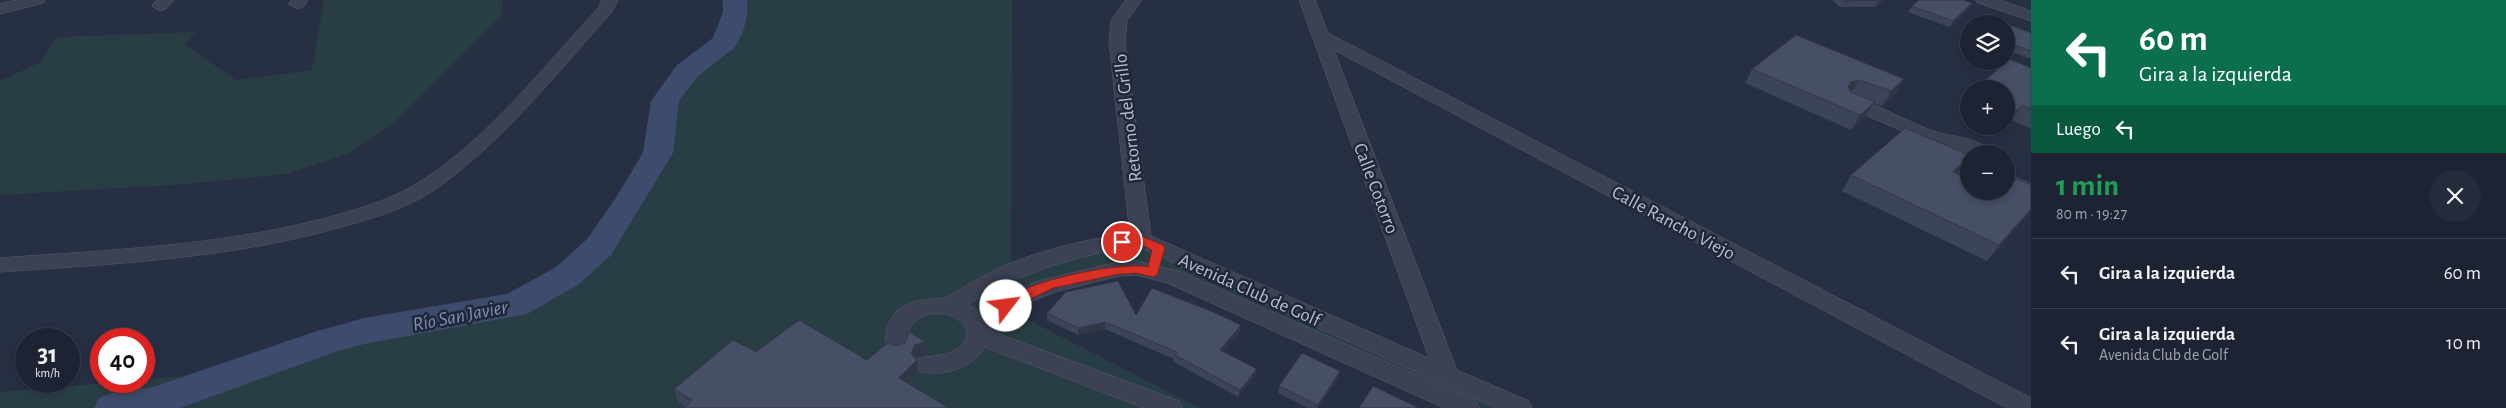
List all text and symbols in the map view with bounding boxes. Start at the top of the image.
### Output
map controls [1960,15,2015,200]
button: layers [1960,15,2015,70]
icon: left [2056,20,2121,85]
text: 60 m [2139,22,2208,57]
street label: Retorno del Grillo [1111,53,1146,183]
text: Gira a la izquierda [2139,63,2292,85]
button: + [1960,80,2015,135]
icon: left [2111,115,2139,143]
text: Luego [2056,120,2101,139]
street label: Calle Cotorro [1350,141,1402,236]
button: − [1960,145,2015,200]
button: close [2429,170,2481,222]
text: 1 min [2056,171,2119,201]
street label: Calle Rancho Viejo [1609,183,1738,264]
text: 80 m · 19:27 [2056,206,2127,222]
pin [1101,221,1143,263]
icon: arrive [1108,228,1136,256]
street label: Avenida Club de Golf [1176,251,1324,331]
icon: left [2056,260,2084,288]
text: Gira a la izquierda [2099,264,2235,283]
text: 60 m [2444,264,2481,283]
position arrow [979,279,1031,331]
water label: Río San Javier [411,297,510,335]
text: Gira a la izquierda [2099,325,2235,344]
speed limit sign: 40 [90,328,155,393]
icon: left [2056,330,2084,358]
text: 10 m [2446,334,2481,353]
text: 31 [38,342,57,367]
text: Avenida Club de Golf [2099,347,2228,363]
text: km/h [35,367,60,379]

